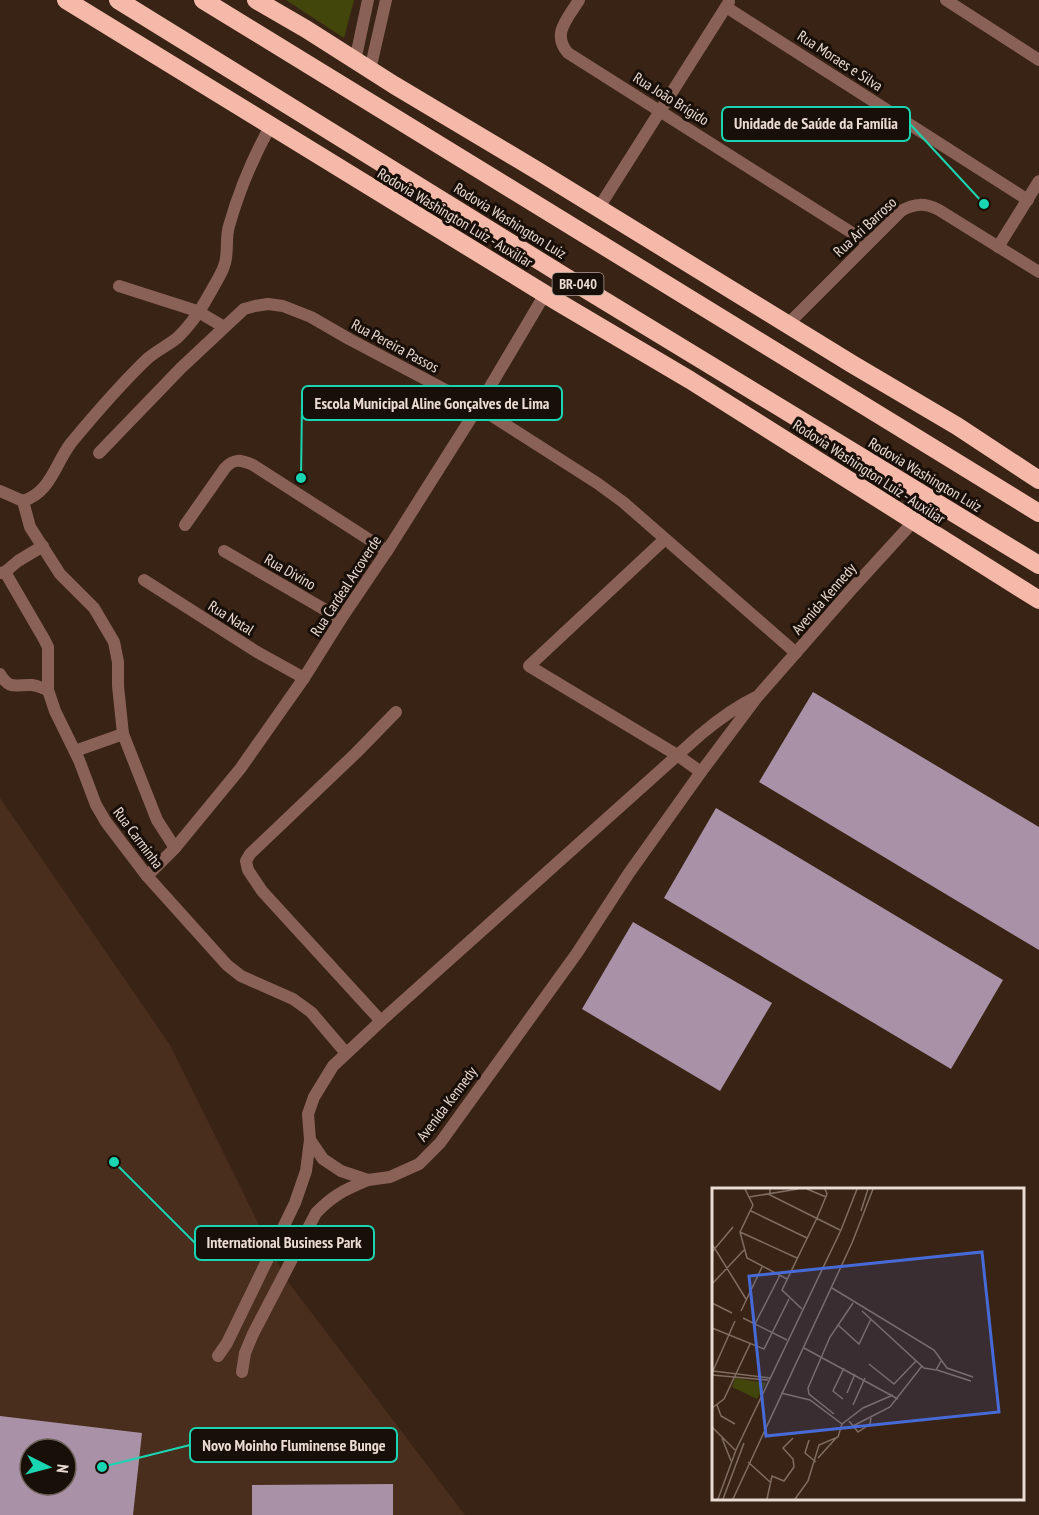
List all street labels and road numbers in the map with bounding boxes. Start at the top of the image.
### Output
street label: Rua Moraes e Silva [794,26,886,95]
street label: Rua João Brígido [630,68,713,129]
street label: Rodovia Washington Luiz - Auxiliar [373,164,537,272]
street label: Rodovia Washington Luiz [450,179,570,263]
street label: Rua Ari Barroso [829,193,900,261]
road number: BR-040 [552,273,604,295]
street label: Rua Pereira Passos [348,315,442,377]
street label: Rodovia Washington Luiz - Auxiliar [789,415,949,529]
street label: Rodovia Washington Luiz [865,434,985,516]
street label: Rua Cardeal Arcoverde [306,532,385,640]
street label: Rua Divino [261,549,319,594]
street label: Avenida Kennedy [787,559,860,638]
street label: Rua Natal [205,596,258,639]
street label: Rua Carminha [109,803,168,872]
street label: Avenida Kennedy [412,1062,481,1145]

